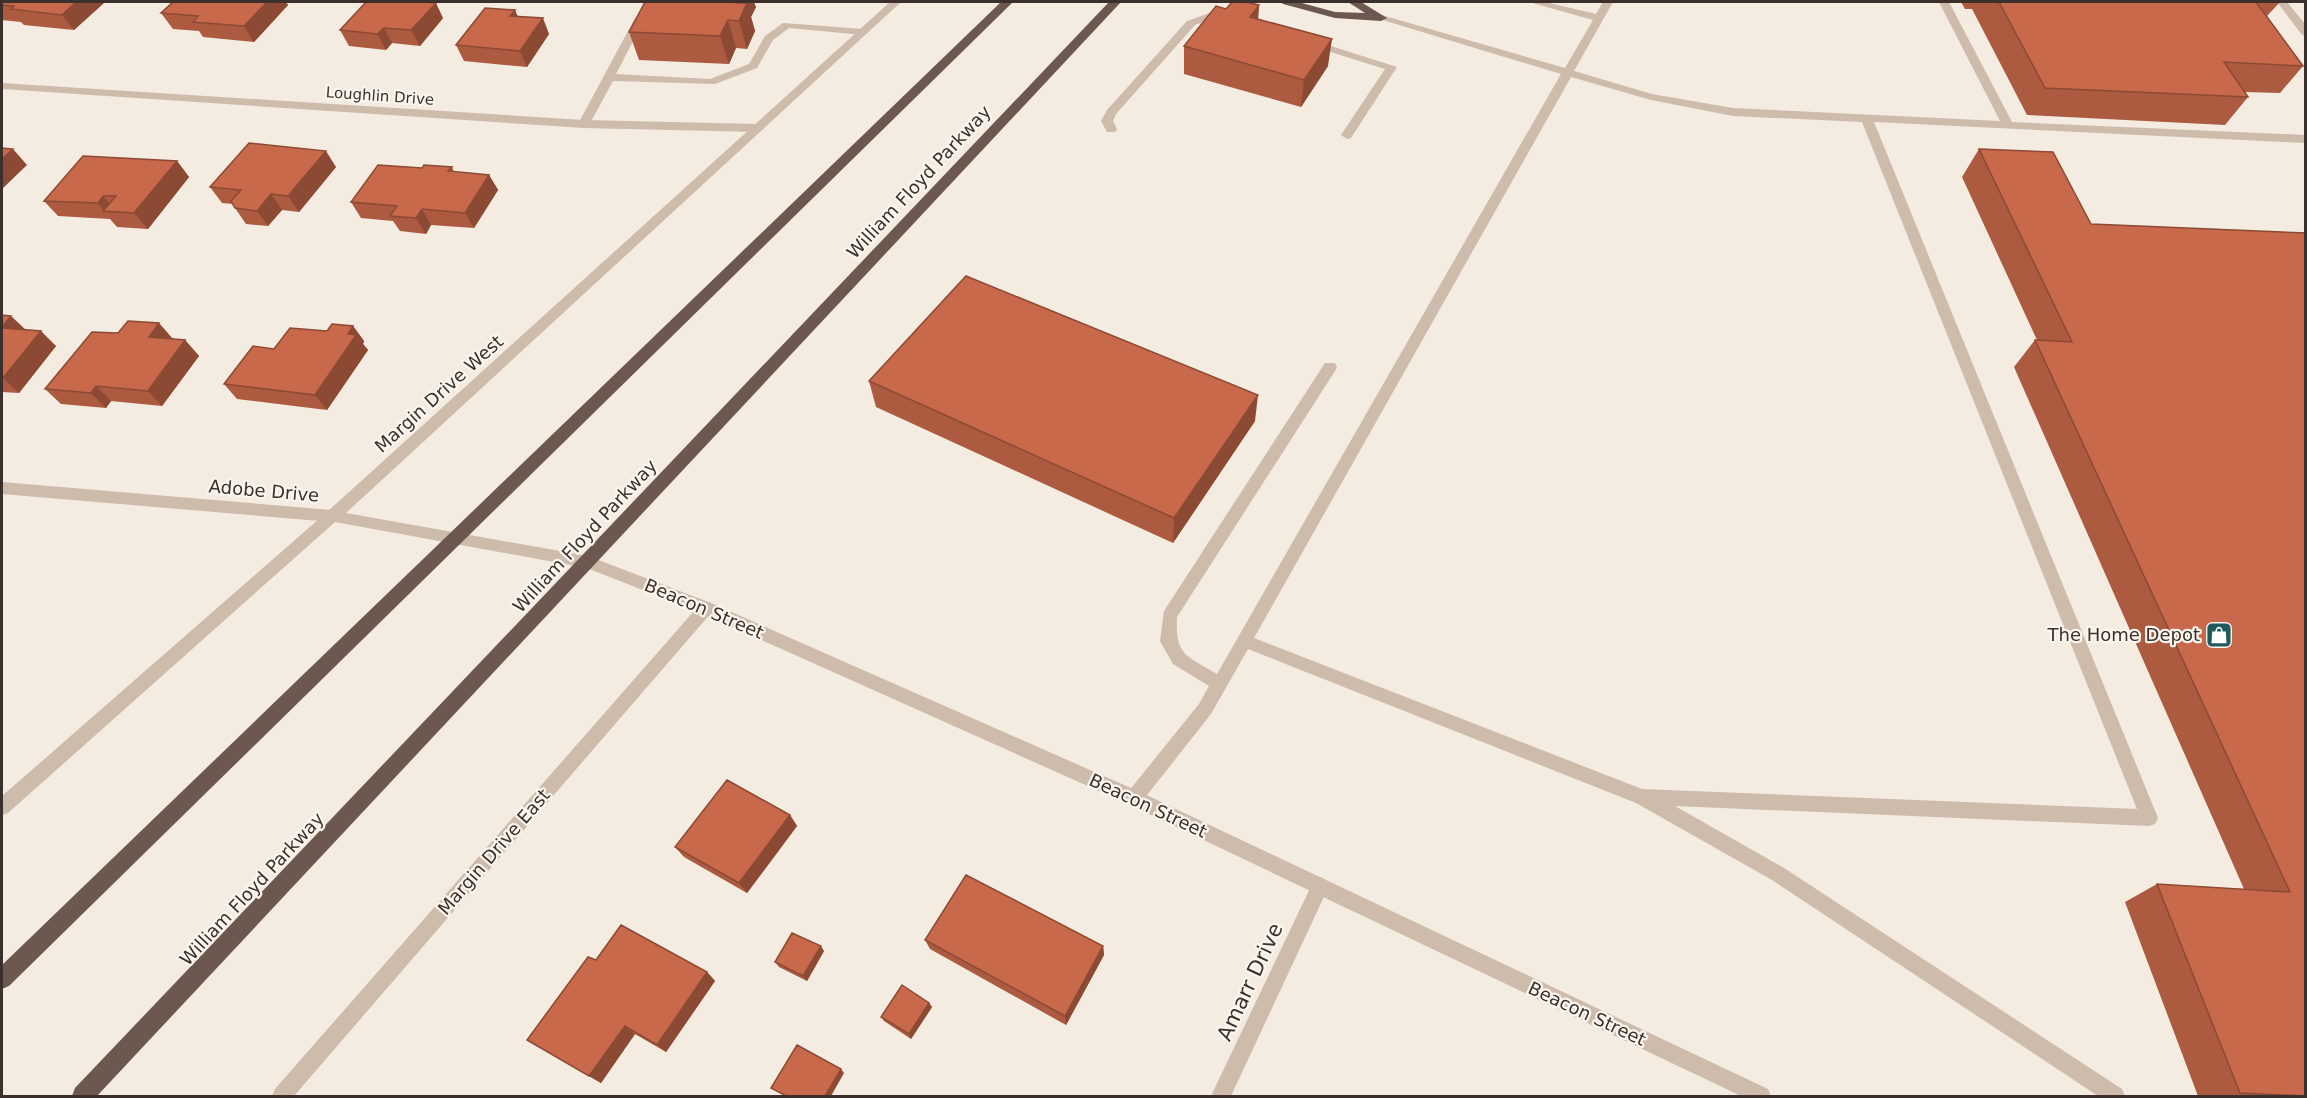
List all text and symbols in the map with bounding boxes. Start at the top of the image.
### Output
street label: Loughlin Drive [325,83,435,109]
street label: William Floyd Parkway [842,101,995,262]
street label: Margin Drive West [370,331,507,457]
street label: William Floyd Parkway [508,455,661,616]
street label: Adobe Drive [208,475,320,506]
street label: Beacon Street [642,574,767,643]
shop icon: The Home Depot [2204,620,2234,650]
place label: The Home Depot [2046,624,2200,645]
street label: Beacon Street [1086,769,1210,842]
street label: Margin Drive East [433,785,554,919]
street label: William Floyd Parkway [175,808,328,969]
street label: Amarr Drive [1212,919,1288,1045]
street label: Beacon Street [1525,977,1649,1050]

